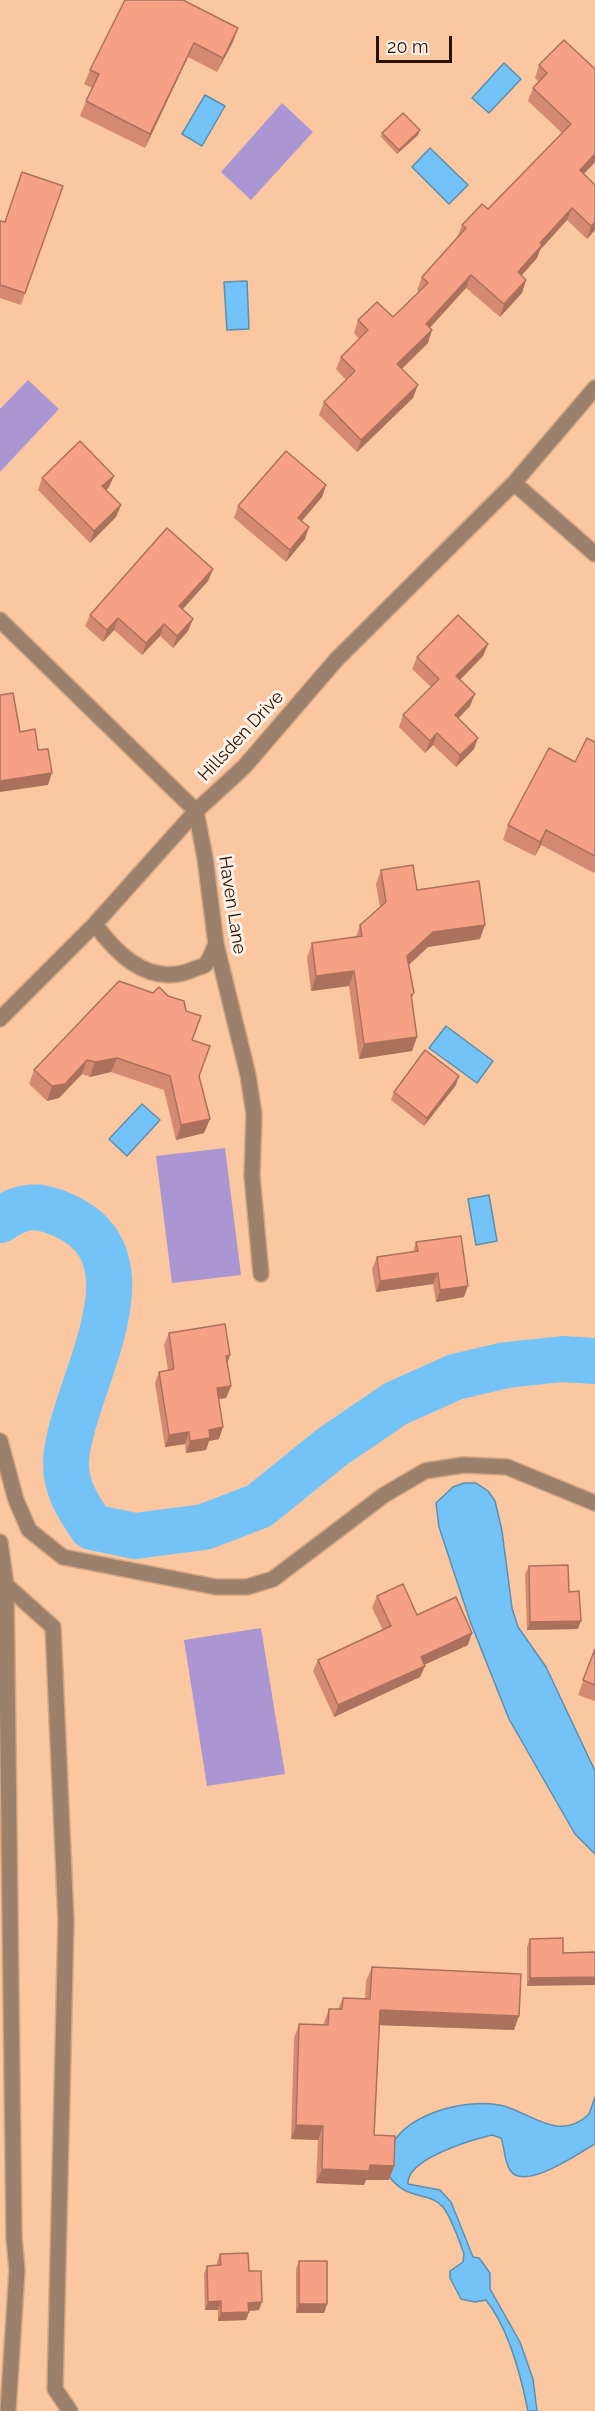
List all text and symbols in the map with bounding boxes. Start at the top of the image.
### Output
scale bar [379,24,456,62]
text: 20 m [387,36,429,57]
street label: Hillsden Drive [194,686,288,786]
street label: Haven Lane [214,854,250,956]

